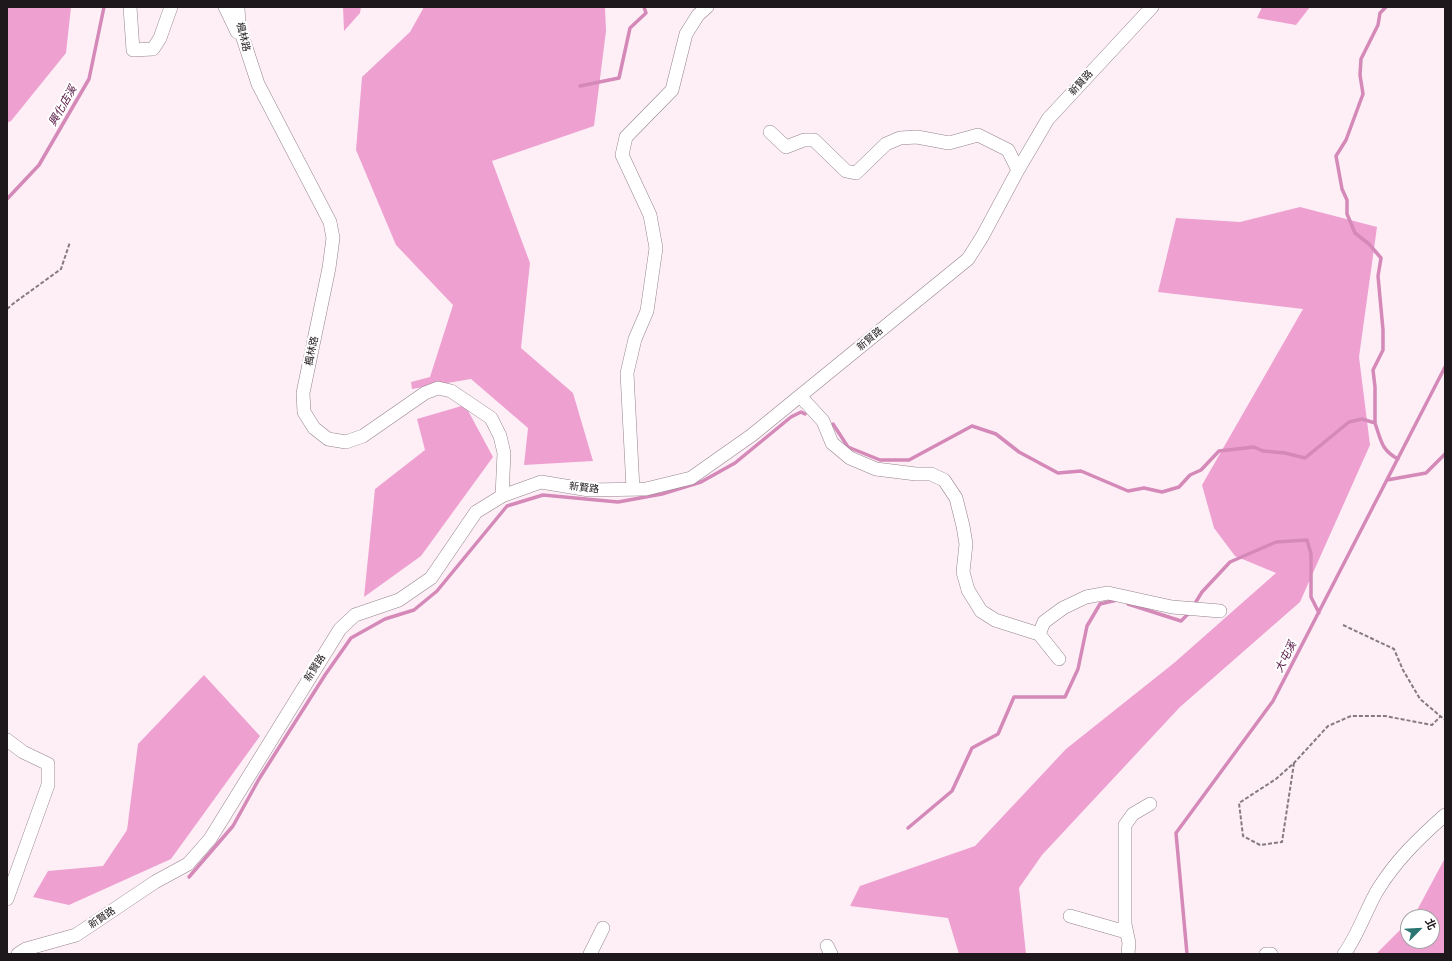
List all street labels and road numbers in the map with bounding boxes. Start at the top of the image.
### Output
street label: 楓林路 [234,21,252,53]
street label: 新賢路 [1067,68,1095,98]
street label: 新賢路 [855,325,885,353]
street label: 楓林路 [303,335,321,367]
street label: 新賢路 [568,480,600,496]
street label: 新賢路 [302,652,328,684]
street label: 新賢路 [86,905,118,931]

